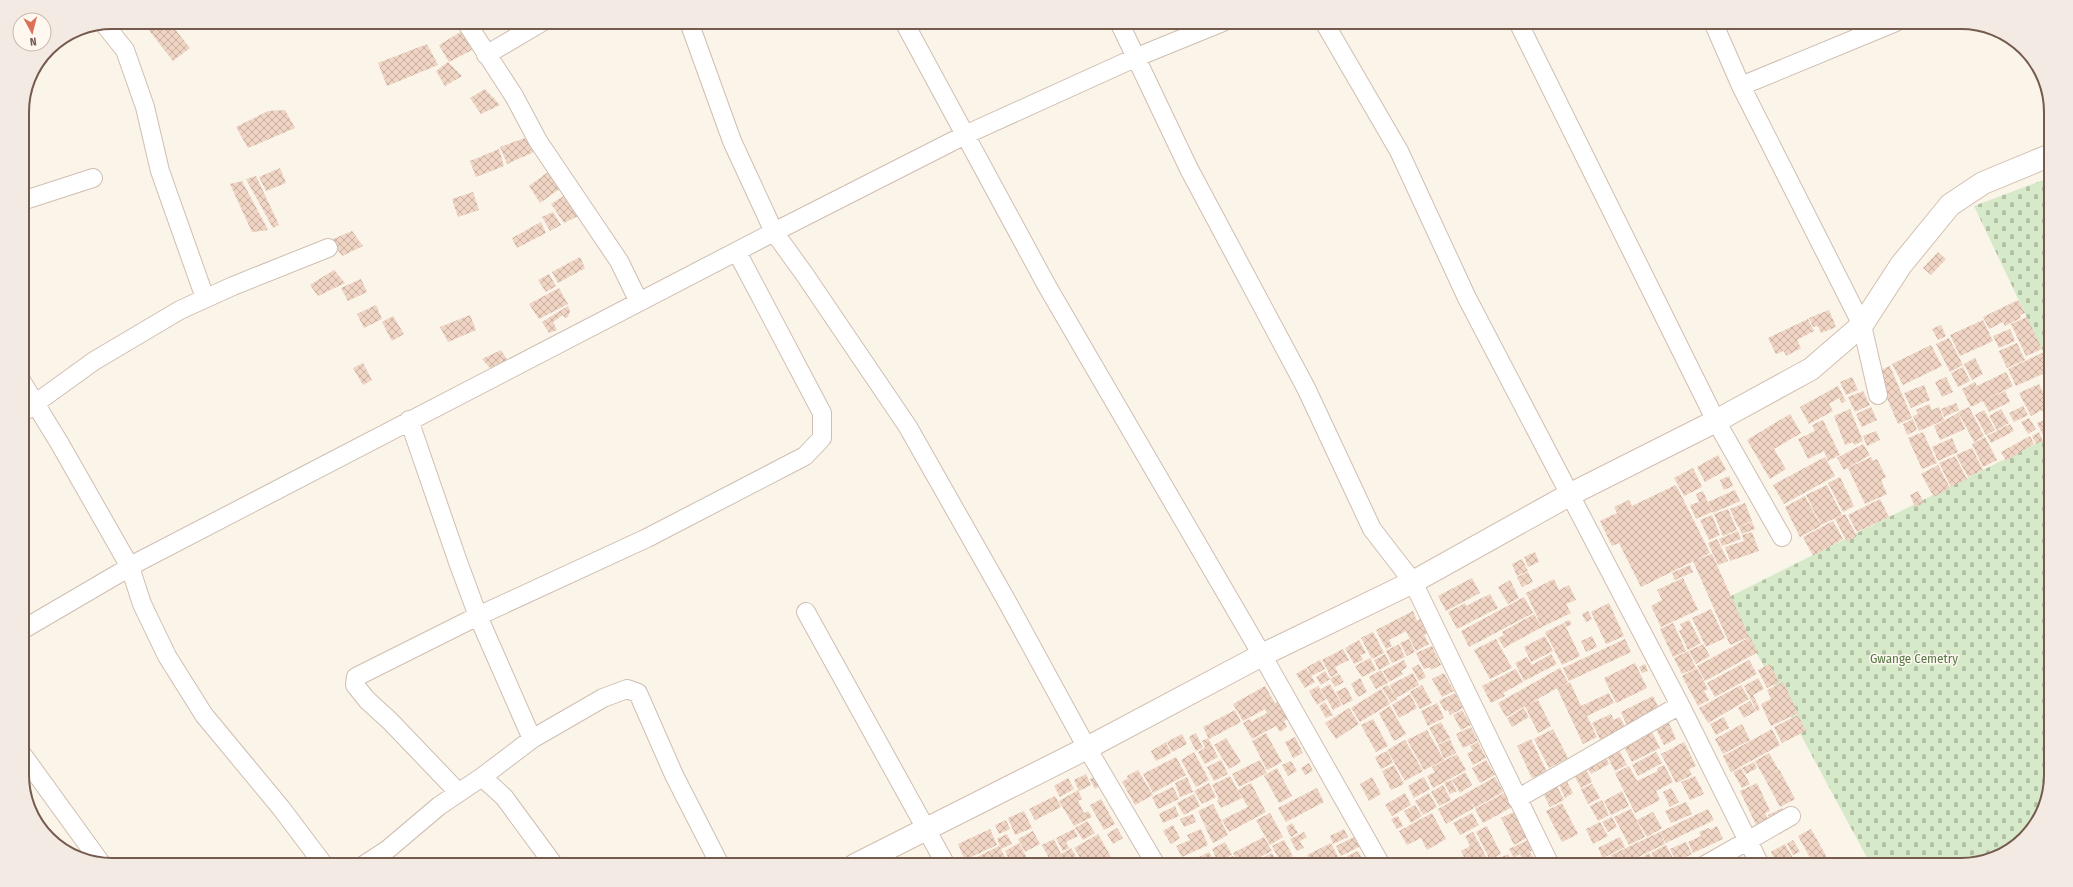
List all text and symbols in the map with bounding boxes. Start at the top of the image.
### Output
north arrow [12,12,52,52]
text: N [29,35,37,48]
park label: Gwange Cemetry [1870,651,1958,666]

